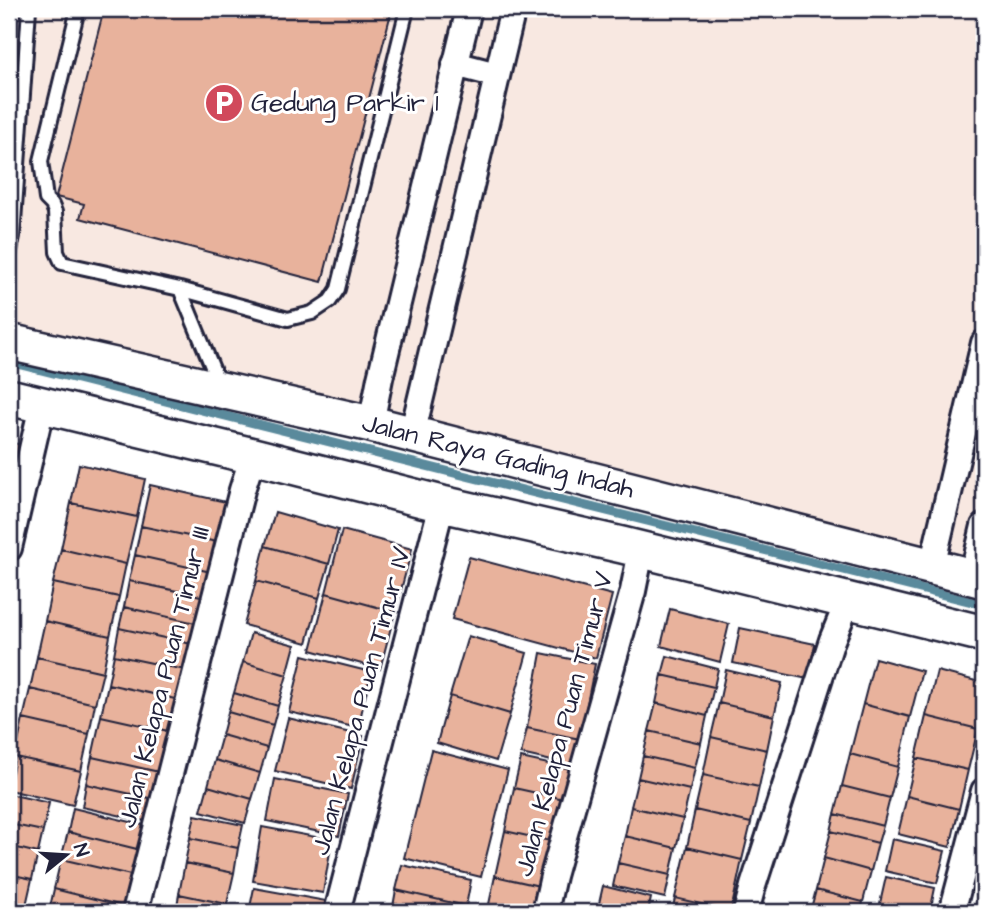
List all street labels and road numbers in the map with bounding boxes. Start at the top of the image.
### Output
street label: Jalan Raya Gading Indah [358,405,638,509]
street label: Jalan Kelapa Puan Timur III [109,522,219,832]
street label: Jalan Kelapa Puan Timur IV [302,543,420,859]
street label: Jalan Kelapa Puan Timur V [506,568,622,880]

